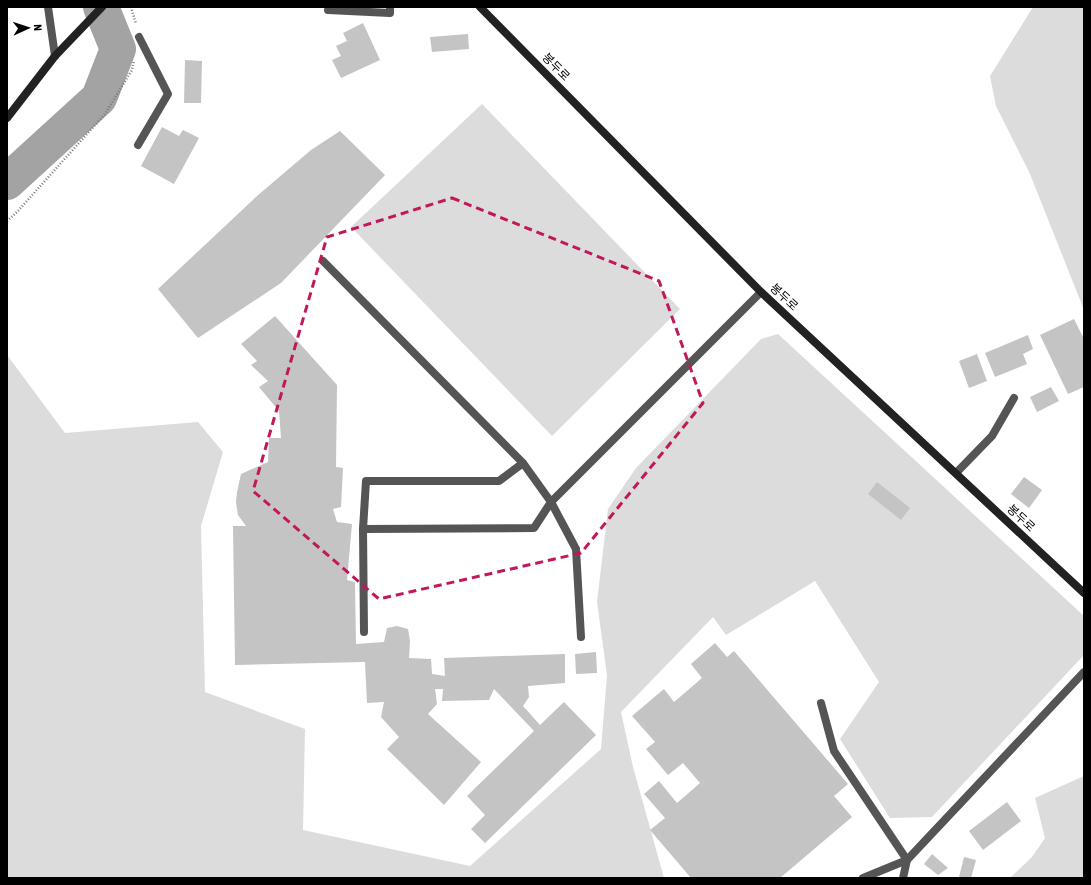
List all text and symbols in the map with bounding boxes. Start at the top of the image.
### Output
north arrow [8,8,48,48]
text: N [32,24,44,31]
street label: 봉두로 [539,50,573,84]
street label: 봉두로 [767,281,801,313]
street label: 봉두로 [1004,502,1038,534]

